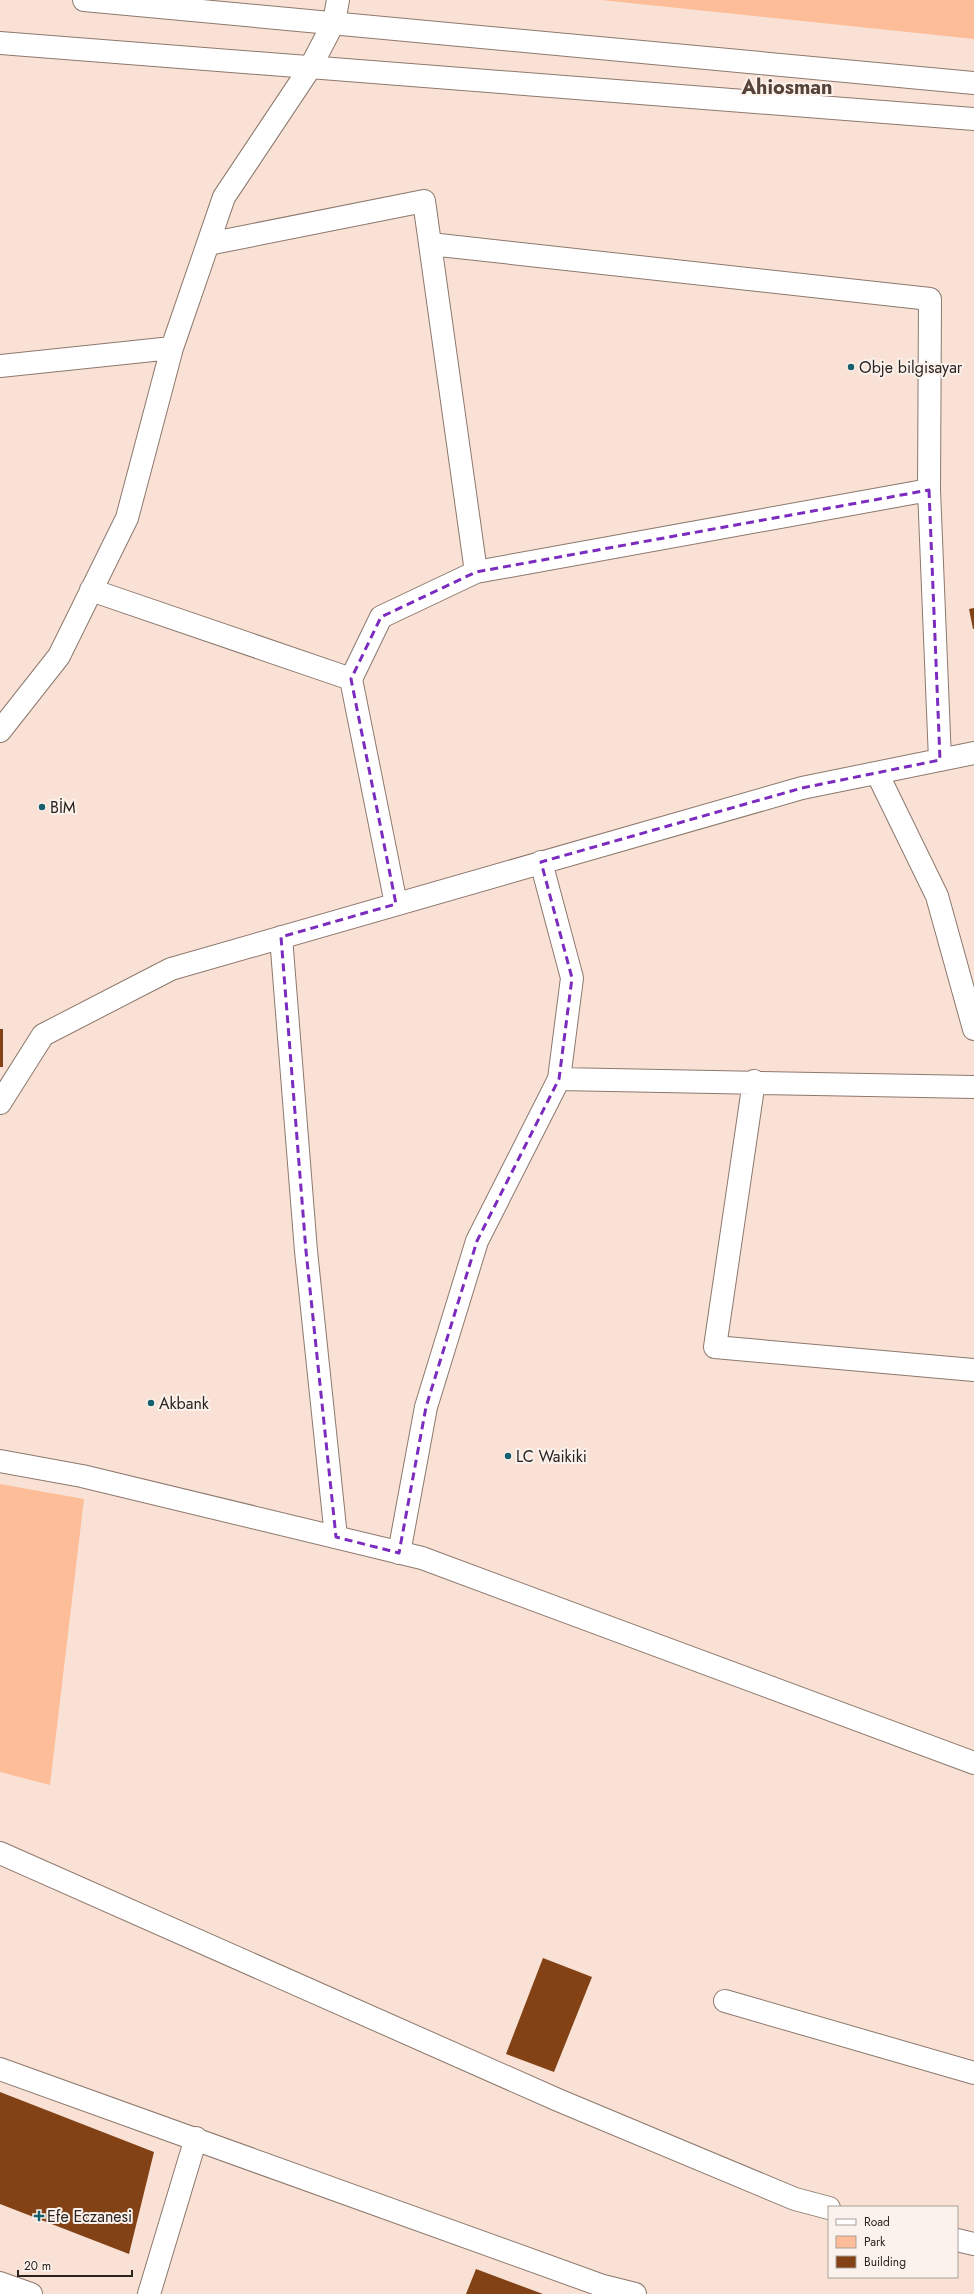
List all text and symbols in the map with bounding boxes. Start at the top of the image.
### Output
district label: Ahiosman [740,73,833,102]
place label: Obje bilgisayar [859,356,963,379]
marker: Obje bilgisayar [846,362,856,372]
place label: BİM [50,796,76,819]
marker: BİM [37,802,47,812]
place label: Akbank [159,1392,210,1415]
marker: Akbank [146,1398,156,1408]
place label: LC Waikiki [516,1445,587,1468]
marker: LC Waikiki [503,1451,513,1461]
place label: Efe Eczanesi [47,2205,132,2228]
legend [828,2206,958,2278]
marker: Efe Eczanesi [34,2211,44,2221]
text: Road [864,2213,890,2231]
text: Park [864,2233,886,2251]
scale bar [18,2252,132,2278]
text: Building [864,2253,906,2271]
text: 20 m [24,2257,51,2275]

